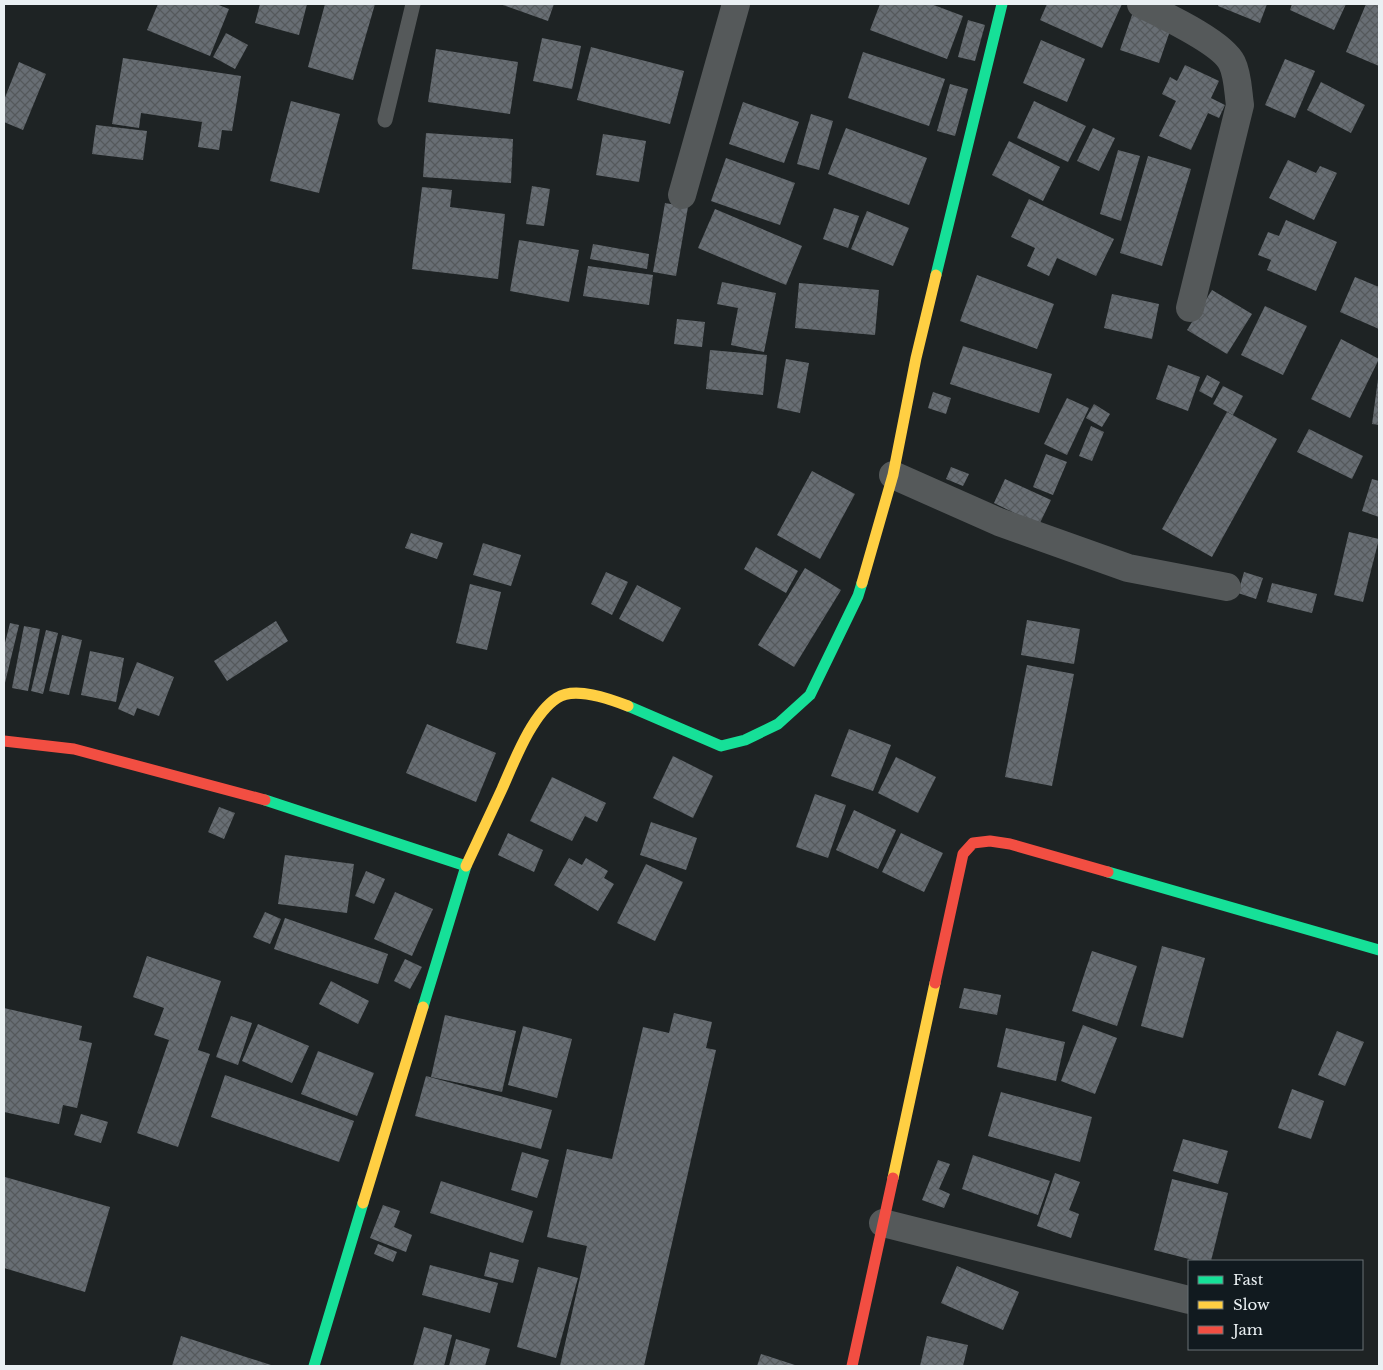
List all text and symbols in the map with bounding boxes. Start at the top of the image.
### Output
legend [1188,1260,1363,1350]
text: Fast [1233,1270,1264,1289]
text: Slow [1233,1295,1270,1314]
text: Jam [1231,1320,1263,1339]

